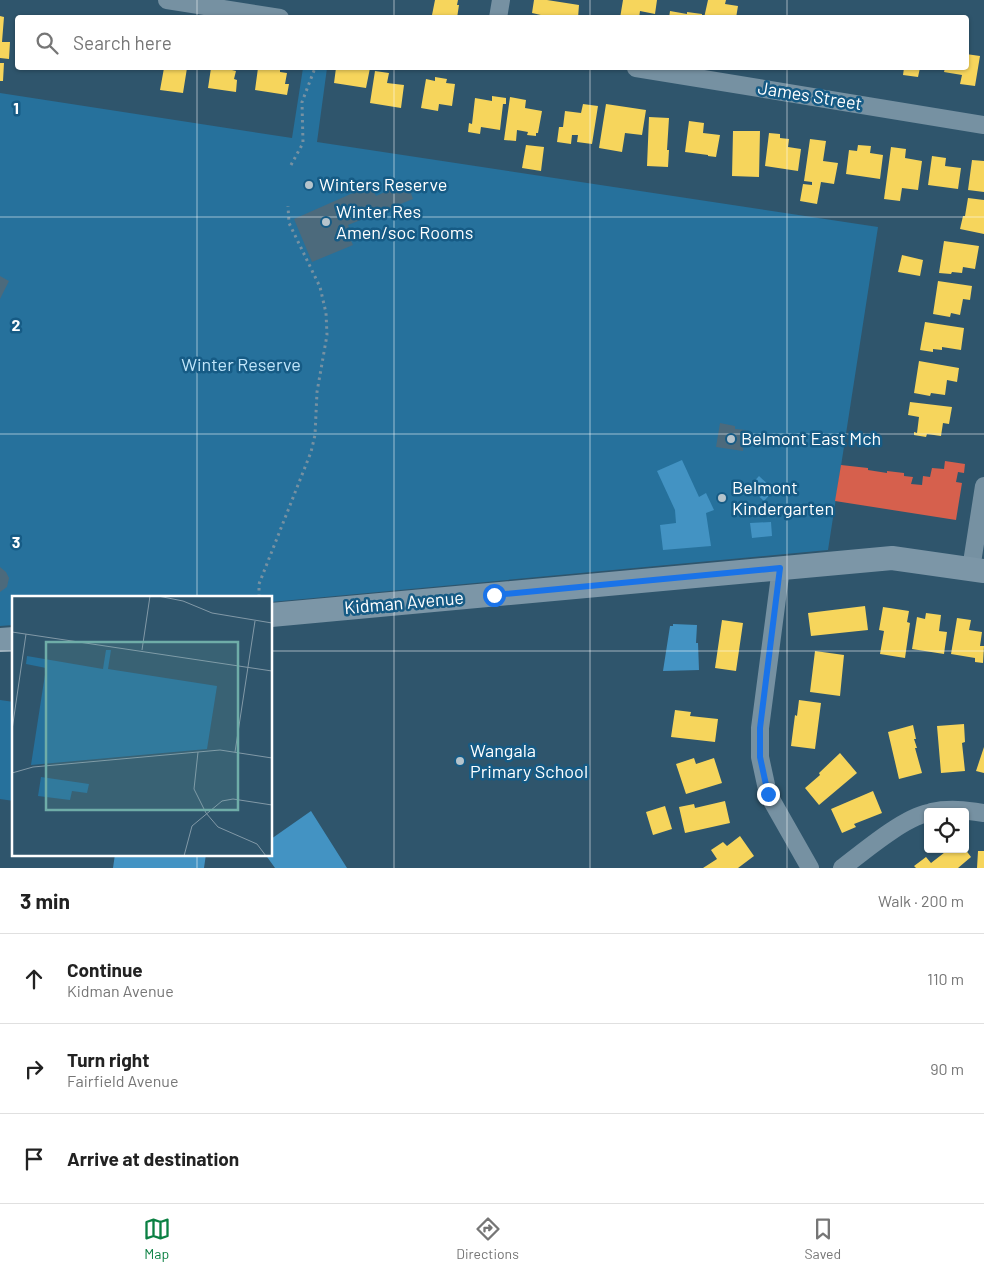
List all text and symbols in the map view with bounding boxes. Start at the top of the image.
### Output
search box [15,15,969,70]
icon: search [33,29,61,57]
text: Search here [73,31,172,54]
street label: James Street [756,76,864,114]
text: 1 [13,98,19,117]
place label: Winters Reserve [319,173,447,195]
marker: Winters Reserve [303,179,315,191]
place label: Winter Res Amen/soc Rooms [336,200,473,243]
marker: Winter Res Amen/soc Rooms [320,216,332,228]
text: 2 [12,315,21,334]
park label: Winter Reserve [181,353,301,375]
place label: Belmont East Mch [741,427,881,449]
marker: Belmont East Mch [725,433,737,445]
place label: Belmont Kindergarten [732,476,834,519]
marker: Belmont Kindergarten [716,492,728,504]
text: 3 [12,532,20,551]
route start [483,584,506,607]
street label: Kidman Avenue [343,586,465,618]
inset map [12,596,272,856]
place label: Wangala Primary School [470,739,588,782]
marker: Wangala Primary School [454,755,466,767]
route end [757,783,780,806]
map controls [924,808,969,853]
button: locate [924,808,969,853]
text: 3 min [20,888,70,913]
text: Walk · 200 m [878,891,964,910]
text: Continue [67,958,143,981]
icon: ahead [20,965,48,993]
text: 110 m [927,969,964,988]
text: Kidman Avenue [67,981,174,1000]
text: Turn right [67,1048,149,1071]
icon: right [20,1055,48,1083]
text: 90 m [930,1059,964,1078]
text: Fairfield Avenue [67,1071,178,1090]
icon: arrive [20,1145,48,1173]
text: Arrive at destination [67,1147,239,1170]
tab: Map [143,1215,171,1262]
tab: Directions [456,1215,519,1262]
tab: Saved [804,1215,841,1262]

